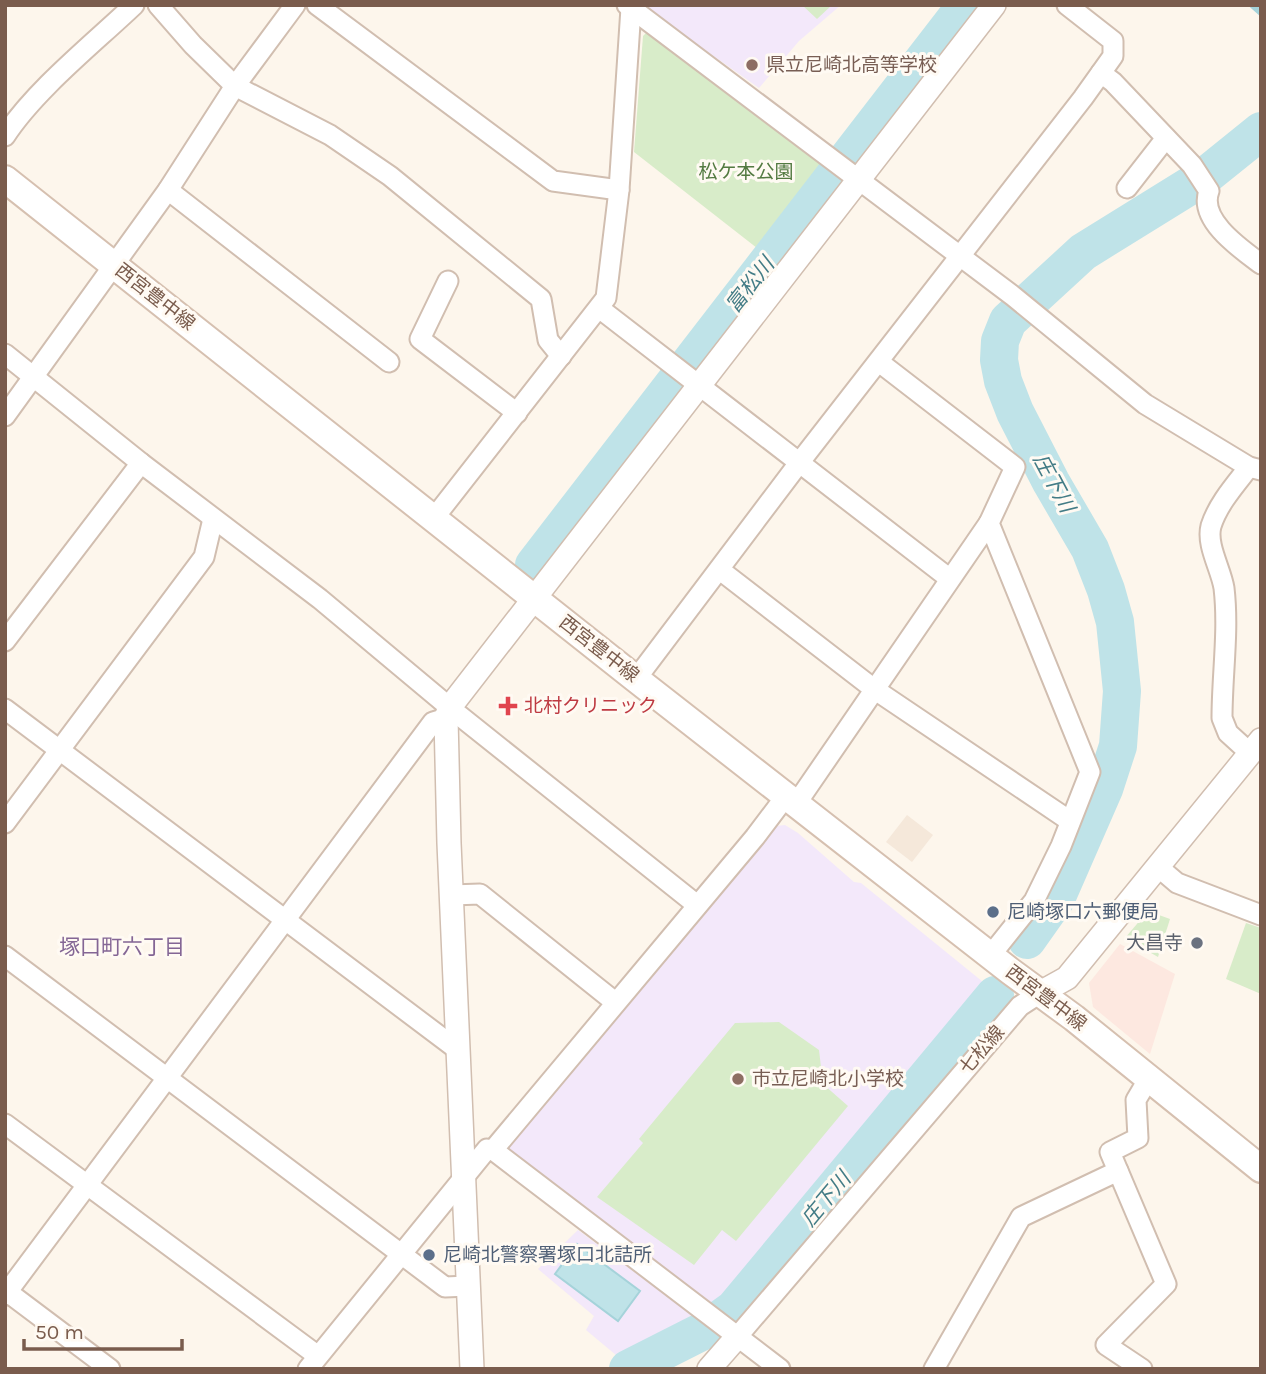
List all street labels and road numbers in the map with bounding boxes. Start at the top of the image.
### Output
street label: 西宮豊中線 [111,259,199,335]
street label: 西宮豊中線 [555,611,643,687]
street label: 西宮豊中線 [1001,961,1091,1035]
street label: 七松線 [955,1021,1009,1079]

